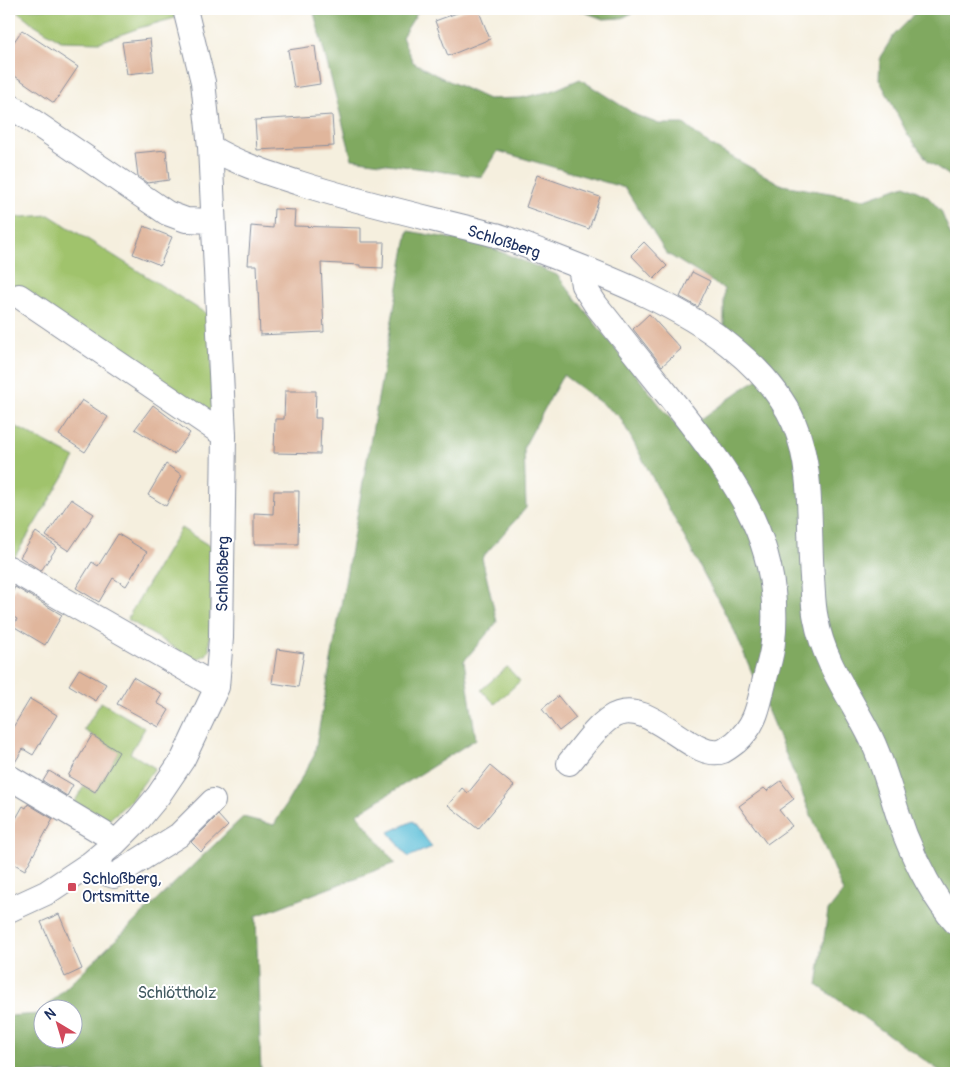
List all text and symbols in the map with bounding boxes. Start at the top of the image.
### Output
street label: Schloßberg [465,221,543,263]
street label: Schloßberg [212,536,234,612]
place label: Schloßberg, Ortsmitte [82,869,162,907]
marker: Schloßberg, Ortsmitte [66,881,78,893]
park label: Schlöttholz [138,983,216,1003]
north arrow [32,1000,82,1050]
text: N [41,1005,59,1024]

